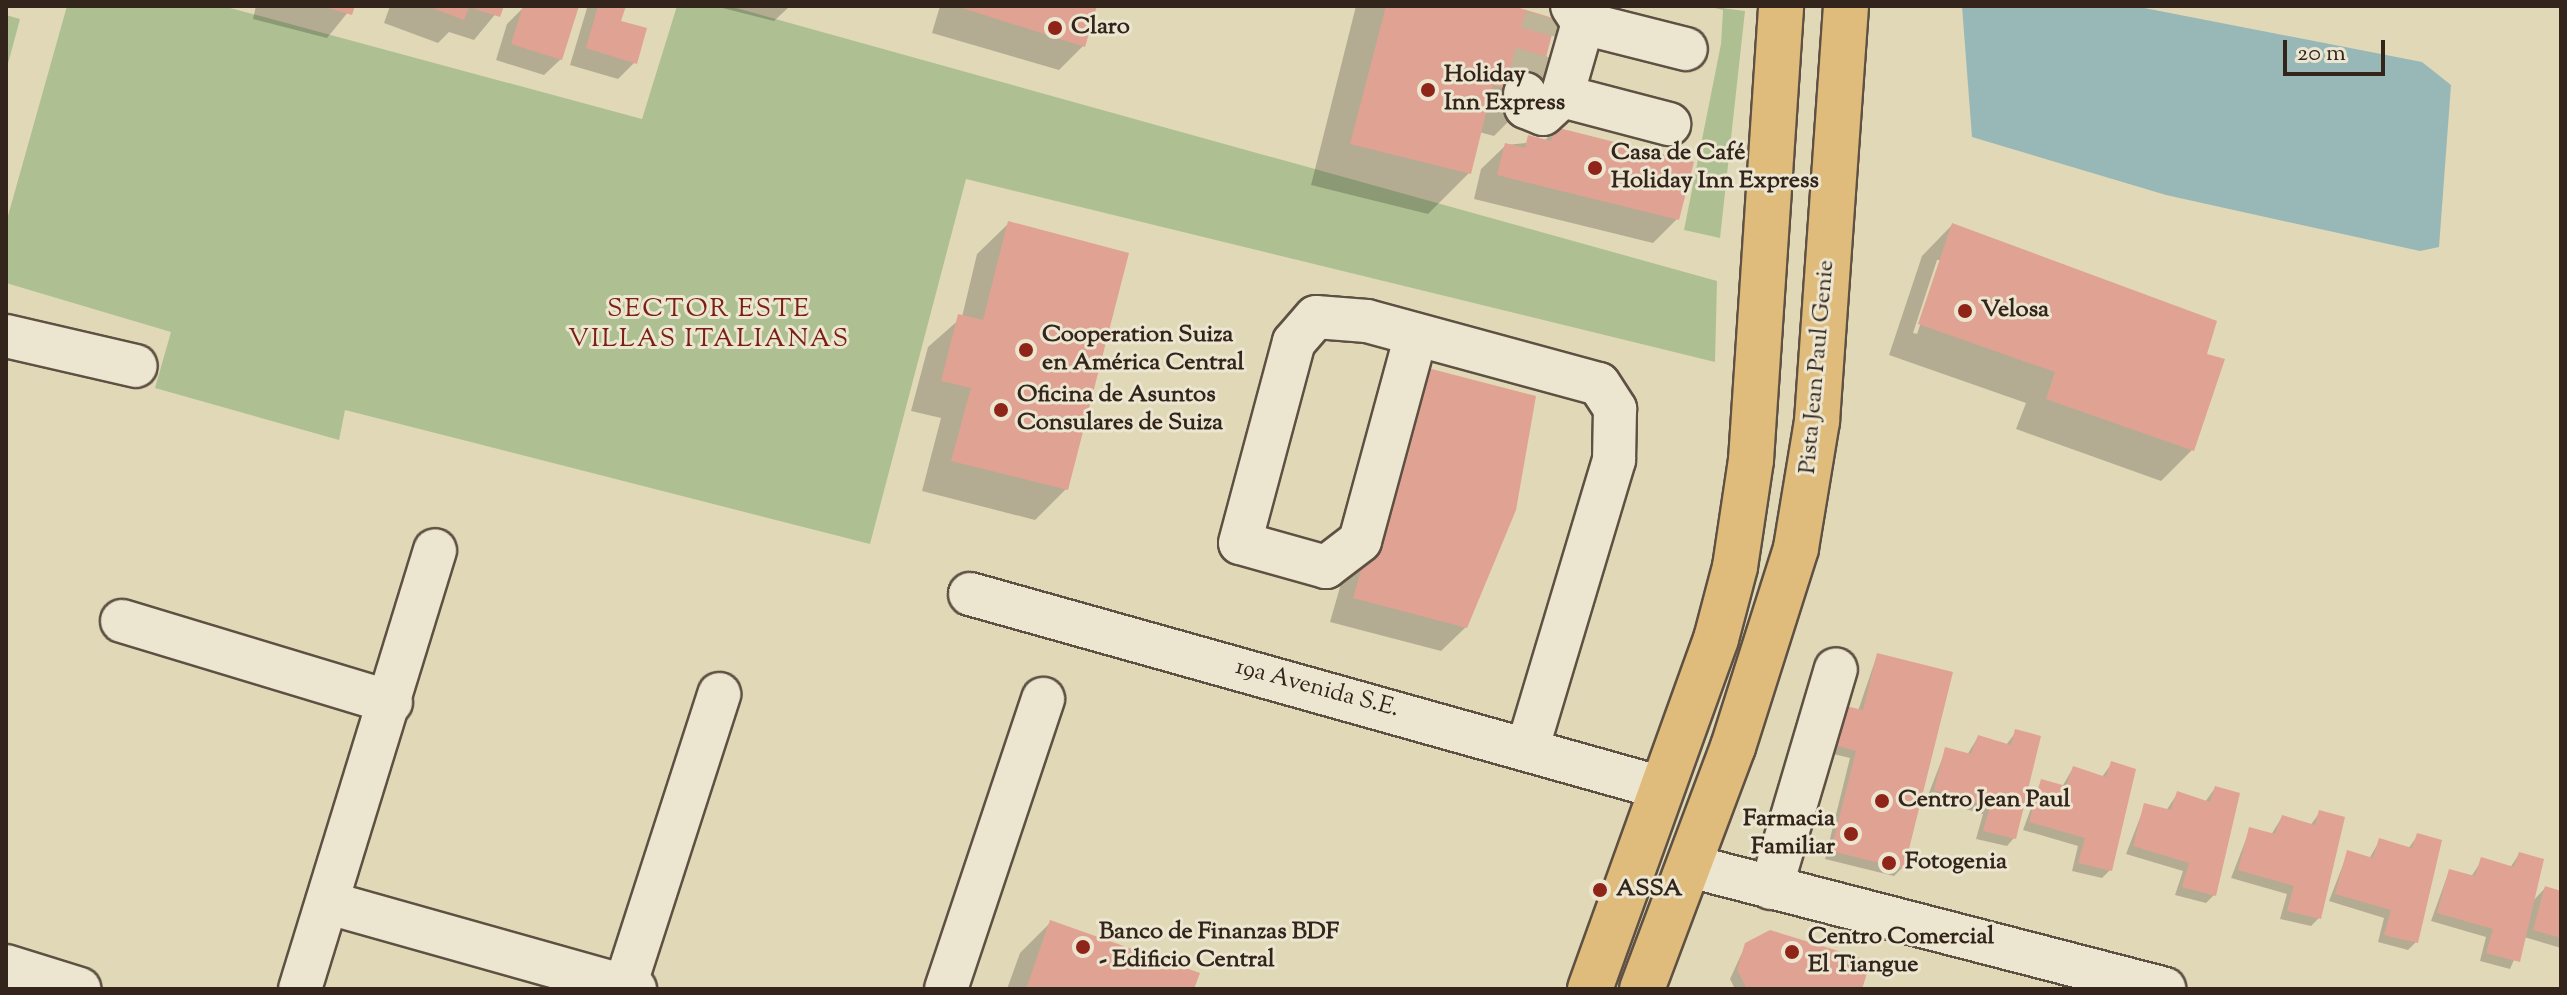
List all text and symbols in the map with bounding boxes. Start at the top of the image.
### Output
place label: Claro [1071,14,1130,42]
marker: Claro [1046,19,1064,37]
scale bar [2287,24,2389,74]
text: 20 m [2297,37,2346,71]
place label: Holiday Inn Express [1444,62,1565,118]
marker: Holiday Inn Express [1419,81,1437,99]
place label: Casa de Café Holiday Inn Express [1611,140,1819,196]
marker: Casa de Café Holiday Inn Express [1586,159,1604,177]
street label: Pista Jean Paul Genie [1794,259,1842,475]
district label: SECTOR ESTE VILLAS ITALIANAS [568,294,850,356]
place label: Velosa [1981,297,2049,325]
marker: Velosa [1956,302,1974,320]
place label: Cooperation Suiza en América Central [1042,322,1244,378]
marker: Cooperation Suiza en América Central [1017,341,1035,359]
place label: Oficina de Asuntos Consulares de Suiza [1017,382,1223,438]
marker: Oficina de Asuntos Consulares de Suiza [992,401,1010,419]
street label: 19a Avenida S.E. [1232,653,1402,725]
place label: Centro Jean Paul [1898,787,2070,815]
marker: Centro Jean Paul [1873,792,1891,810]
place label: Farmacia Familiar [1743,806,1835,862]
marker: Farmacia Familiar [1842,825,1860,843]
place label: Fotogenia [1905,849,2007,877]
marker: Fotogenia [1880,854,1898,872]
place label: ASSA [1616,876,1683,904]
marker: ASSA [1591,881,1609,899]
place label: Banco de Finanzas BDF - Edificio Central [1099,919,1339,975]
place label: Centro Comercial El Tiangue [1808,924,1994,980]
marker: Banco de Finanzas BDF - Edificio Central [1074,938,1092,956]
marker: Centro Comercial El Tiangue [1783,943,1801,961]

